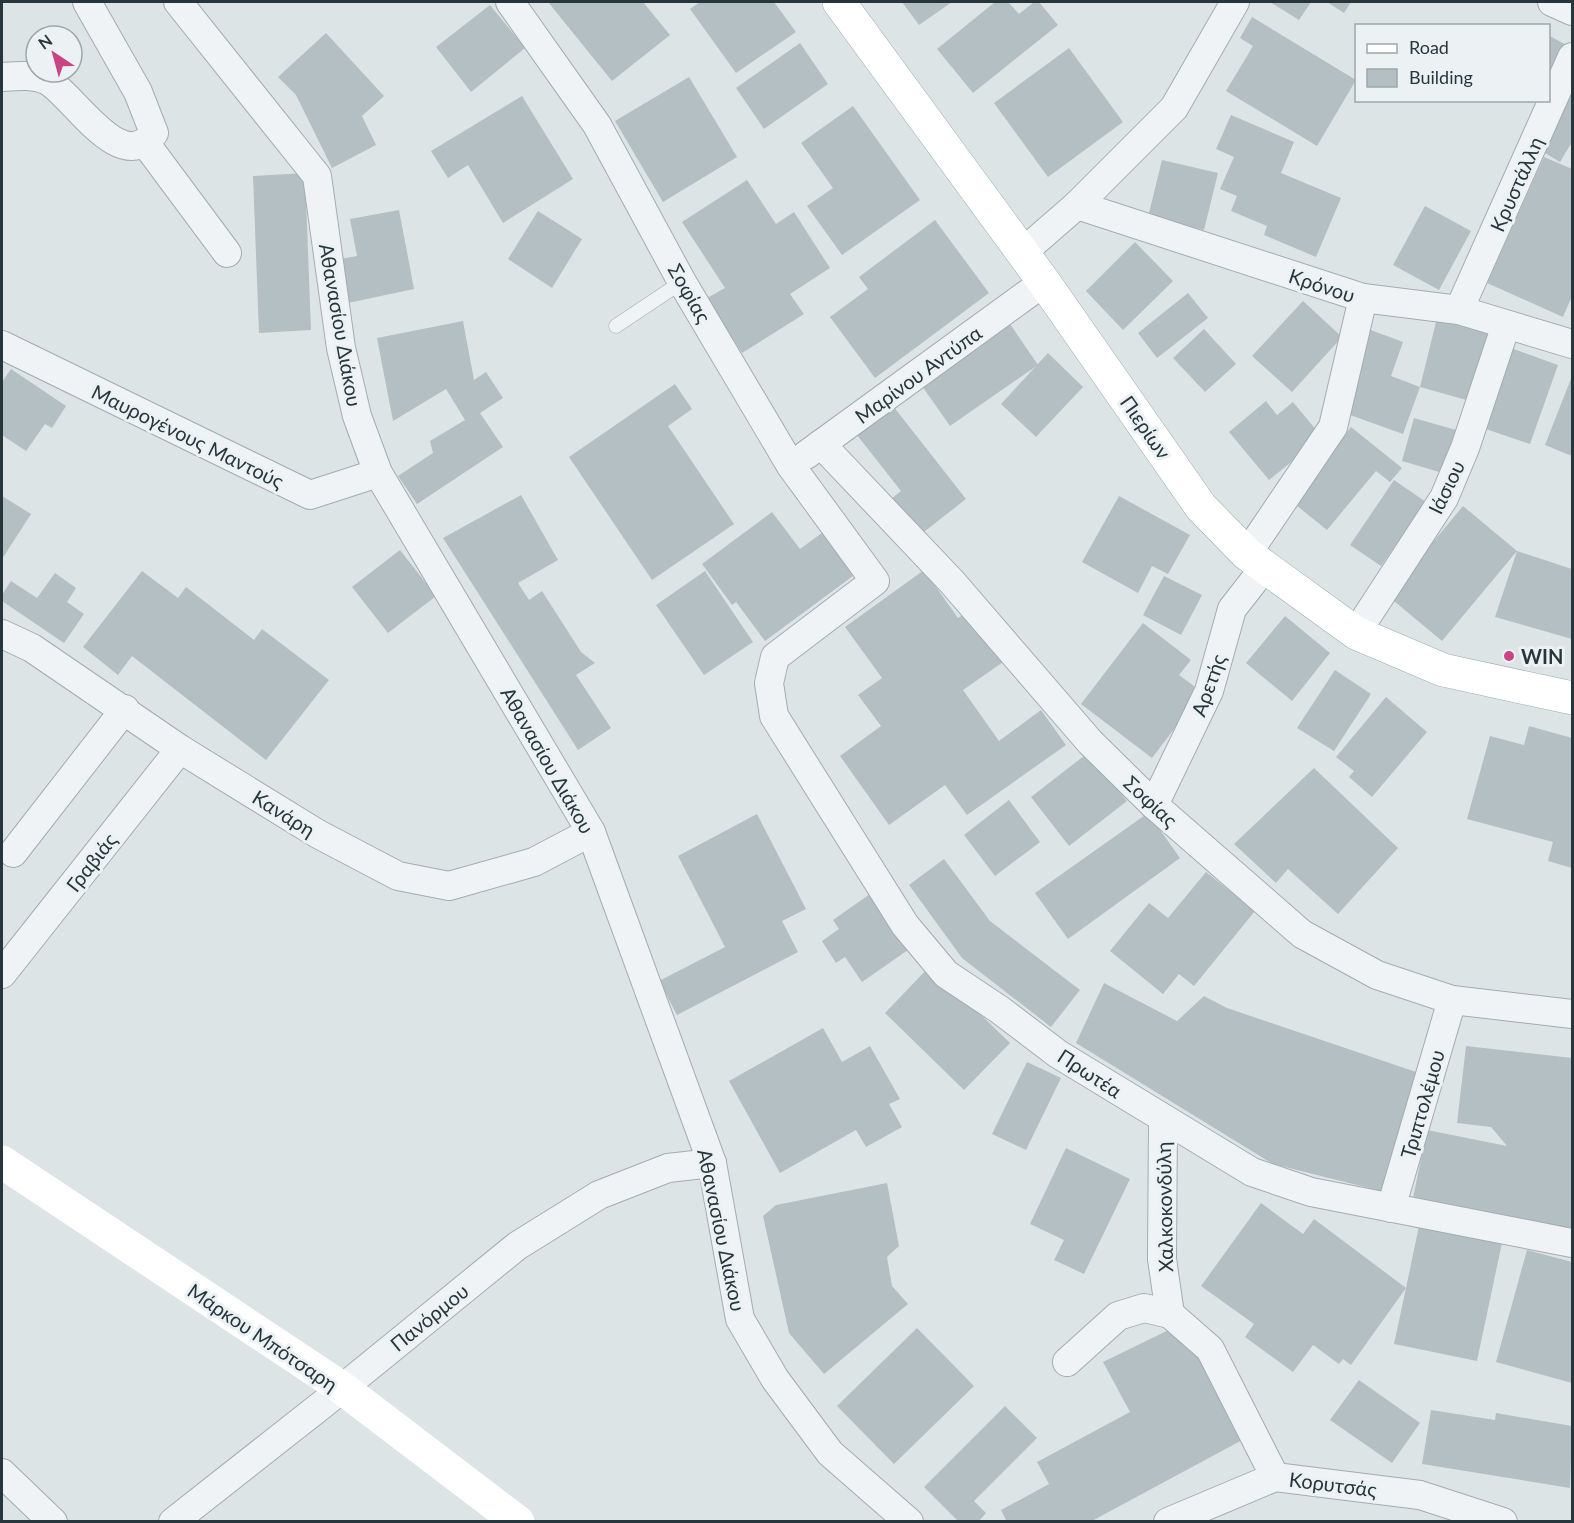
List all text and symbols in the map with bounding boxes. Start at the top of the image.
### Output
north arrow [24,24,84,84]
legend [1355,24,1550,102]
text: N [34,30,55,53]
text: Road [1409,36,1449,58]
text: Building [1409,66,1473,88]
street label: Κρυστάλλη [1484,133,1548,235]
street label: Αθανασίου Διάκου [315,242,367,408]
street label: Σοφίας [664,259,716,327]
street label: Κρόνου [1286,263,1358,307]
street label: Μαρίνου Αντύπα [850,320,986,428]
street label: Μαυρογένους Μαντούς [88,379,288,493]
street label: Πιερίων [1116,391,1176,463]
street label: Ιάσιου [1423,456,1469,518]
place label: WIN [1521,644,1563,668]
marker: WIN [1502,649,1516,663]
street label: Αρετής [1186,651,1230,719]
street label: Αθανασίου Διάκου [496,682,600,838]
street label: Σοφίας [1119,770,1183,832]
street label: Κανάρη [248,784,320,842]
street label: Γραβιάς [61,828,121,896]
street label: Πρωτέα [1054,1044,1127,1103]
street label: Τριπτολέμου [1395,1047,1449,1161]
street label: Χαλκοκονδύλη [1151,1142,1177,1272]
street label: Αθανασίου Διάκου [693,1147,751,1313]
street label: Μάρκου Μπότσαρη [184,1278,342,1396]
street label: Πανόρμου [385,1278,473,1356]
street label: Κορυτσάς [1288,1467,1378,1501]

